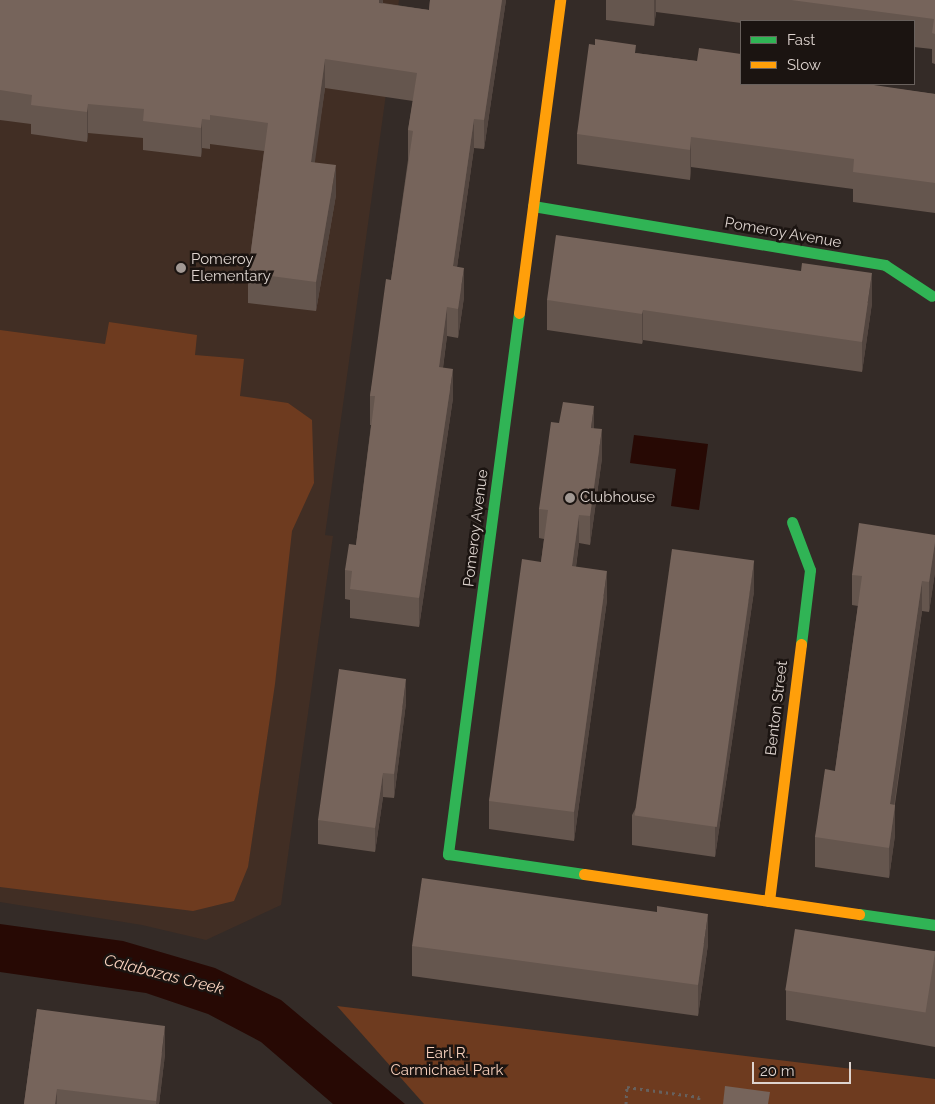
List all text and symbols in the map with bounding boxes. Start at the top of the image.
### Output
legend [740,20,915,85]
text: Fast [787,31,815,49]
text: Slow [787,56,821,74]
street label: Pomeroy Avenue [723,214,843,252]
place label: Pomeroy Elementary [191,250,271,285]
marker: Pomeroy Elementary [175,262,187,274]
street label: Pomeroy Avenue [460,468,492,588]
place label: Clubhouse [580,489,655,507]
marker: Clubhouse [564,492,576,504]
street label: Benton Street [762,660,792,756]
water label: Calabazas Creek [102,951,226,999]
park label: Earl R. Carmichael Park [390,1044,504,1079]
scale bar [755,1052,854,1084]
text: 20 m [760,1062,795,1080]

